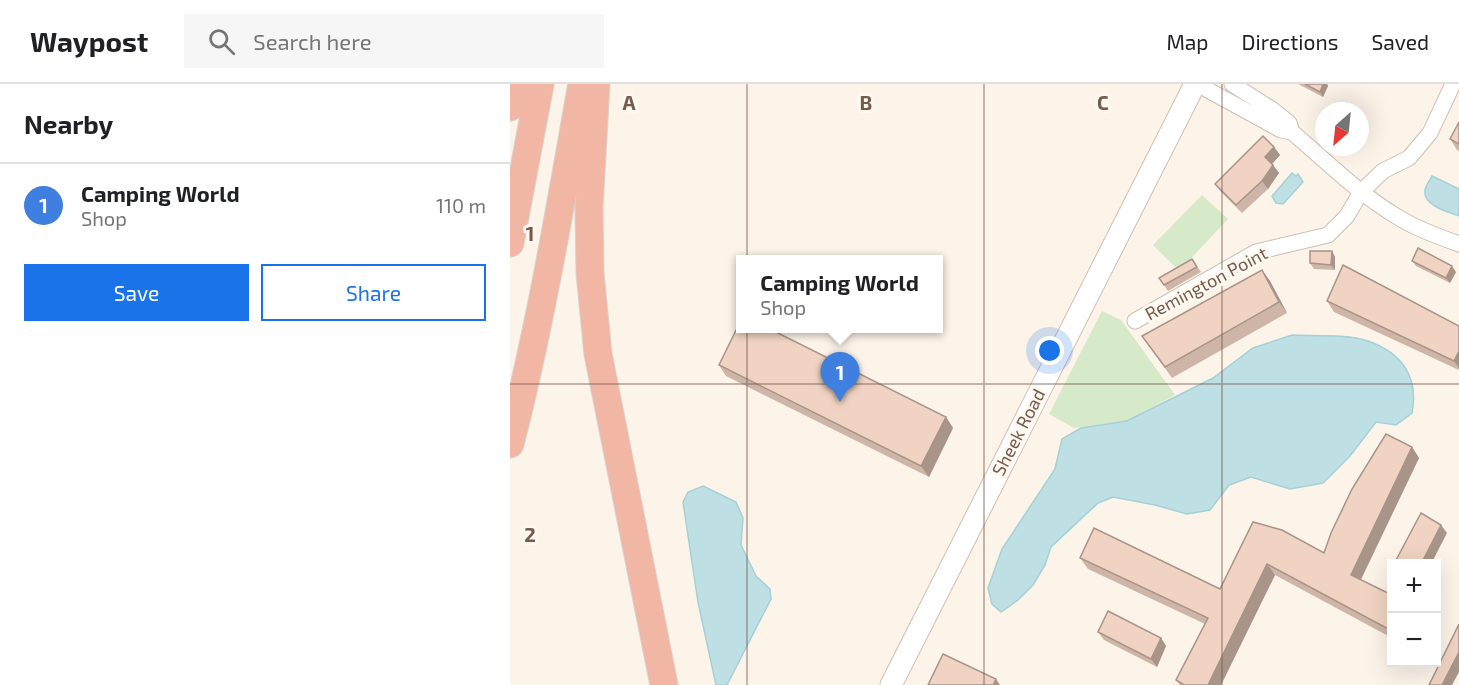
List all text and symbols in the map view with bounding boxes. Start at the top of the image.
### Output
search box [184,14,604,68]
text: Waypost [30,24,148,58]
icon: search [205,25,238,58]
text: Search here [253,28,372,54]
text: Map [1166,29,1209,54]
text: Directions [1242,29,1338,54]
text: Saved [1371,29,1429,54]
text: A [622,90,636,114]
text: B [860,90,872,114]
text: C [1097,90,1109,114]
north arrow [1315,102,1369,156]
text: Nearby [24,108,113,139]
text: Camping World [81,180,240,206]
text: 1 [39,193,48,217]
text: 110 m [436,193,486,217]
text: Shop [81,206,127,230]
text: 1 [526,221,534,245]
street label: Remington Point [1141,241,1271,325]
popup [736,255,943,333]
button: Save [24,264,249,321]
button: Share [261,264,486,321]
text: Camping World [760,269,919,295]
text: Shop [760,295,806,319]
your location [1035,336,1064,365]
pin: 1 [820,352,860,402]
street label: Sheek Road [987,385,1049,479]
text: 2 [524,522,536,546]
map controls [1387,559,1441,667]
button: + [1387,559,1441,613]
button: − [1387,613,1441,667]

